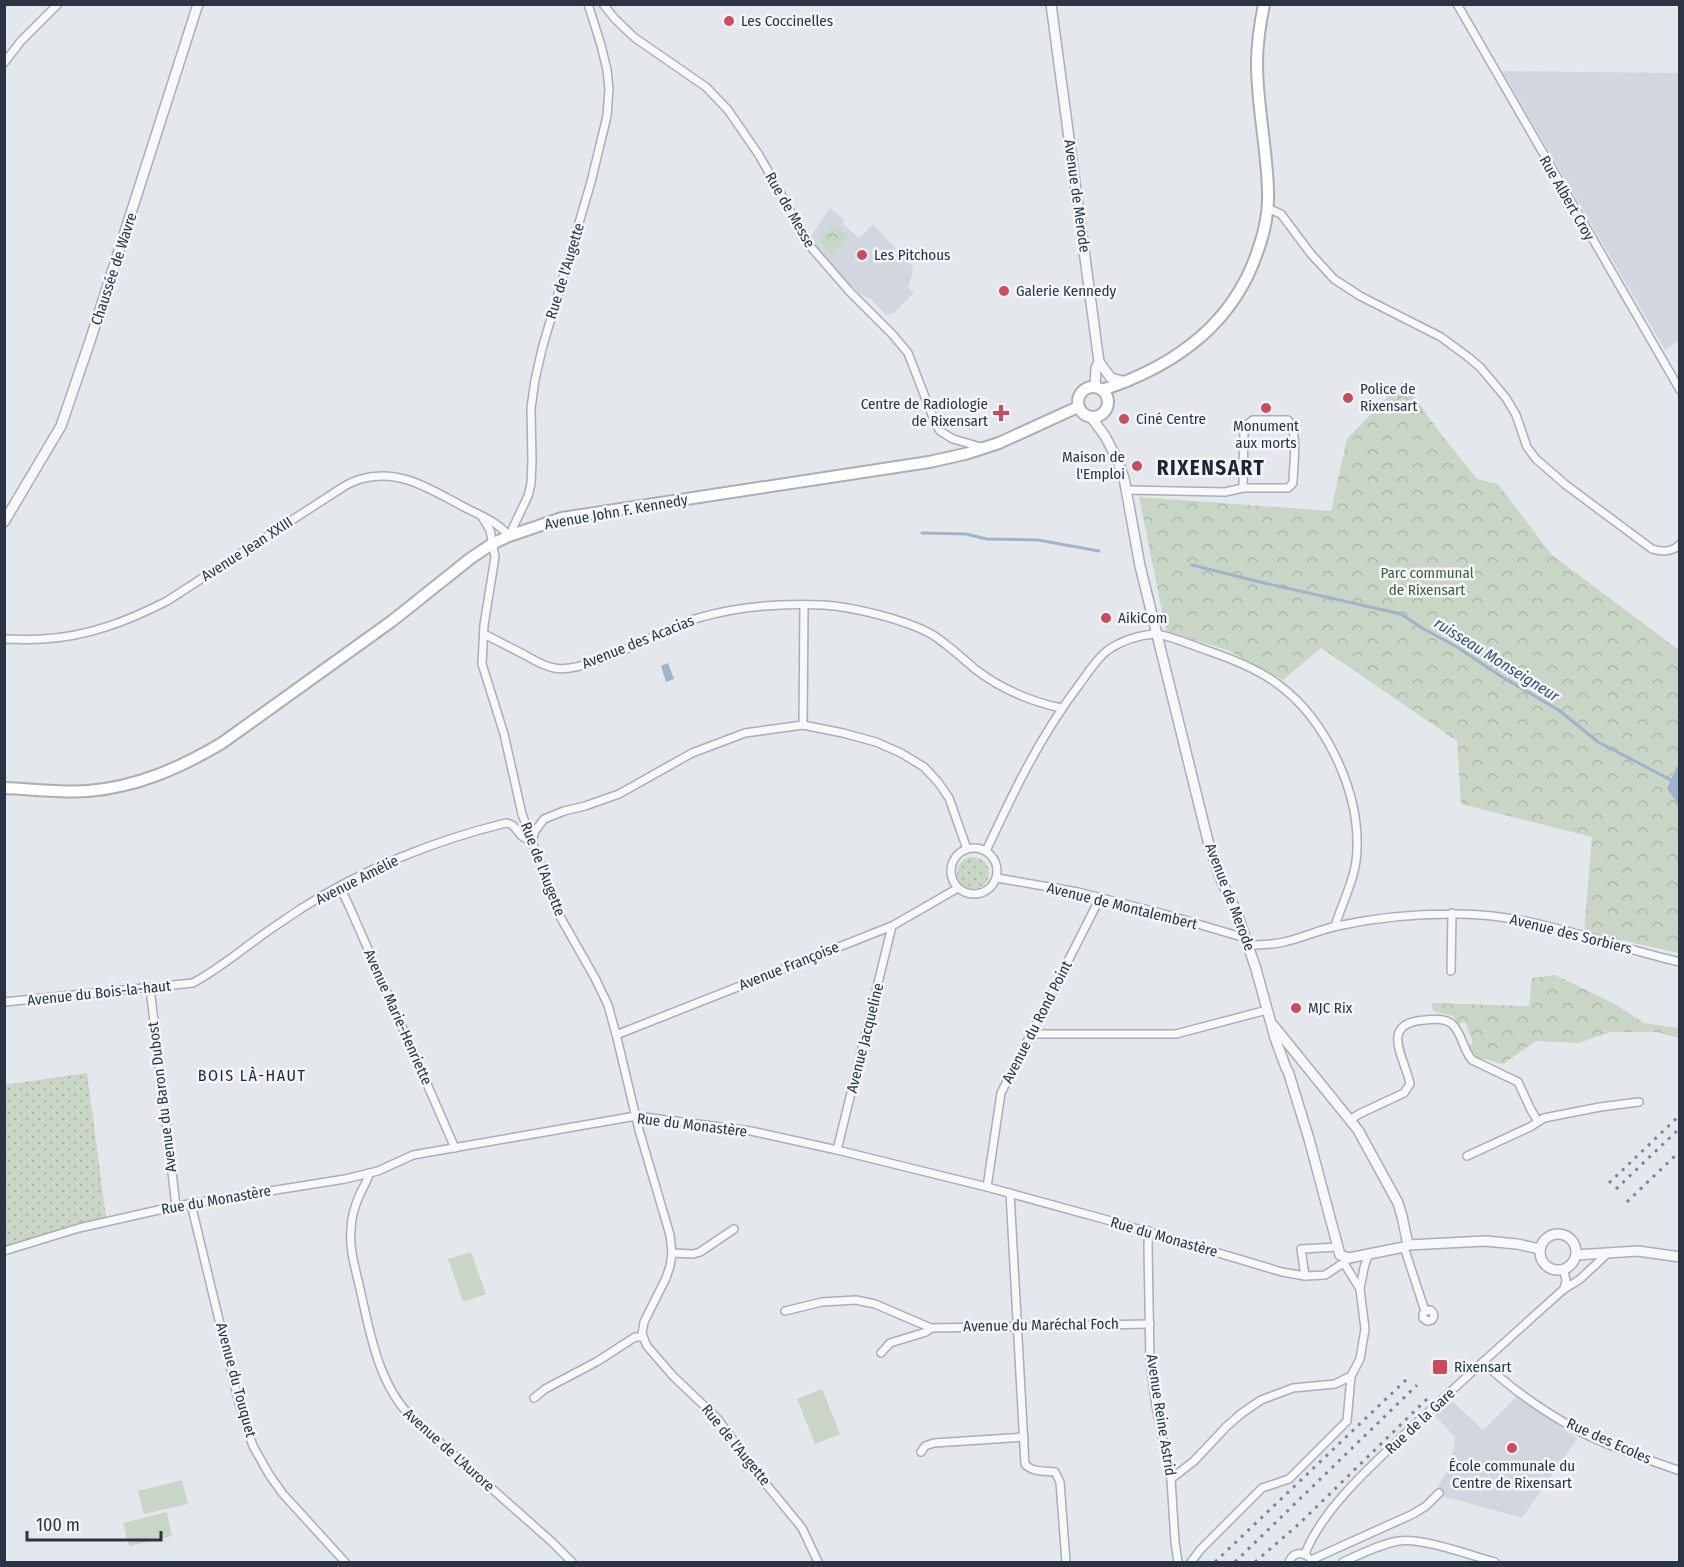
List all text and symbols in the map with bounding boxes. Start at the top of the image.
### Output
place label: Les Coccinelles [741,12,833,30]
marker: Les Coccinelles [722,14,736,28]
street label: Avenue de Merode [1060,138,1094,254]
street label: Rue Albert Croy [1536,153,1599,244]
street label: Rue de Messe [761,169,819,251]
street label: Chaussée de Wavre [87,210,141,328]
street label: Rue de l'Augette [542,221,588,321]
place label: Les Pitchous [874,246,950,264]
marker: Les Pitchous [855,248,869,262]
place label: Galerie Kennedy [1016,282,1116,300]
marker: Galerie Kennedy [997,284,1011,298]
place label: Police de Rixensart [1360,380,1418,415]
marker: Police de Rixensart [1341,391,1355,405]
place label: Centre de Radiologie de Rixensart [861,395,988,430]
marker: Monument aux morts [1259,401,1273,415]
marker: Centre de Radiologie de Rixensart [992,404,1010,422]
place label: Ciné Centre [1136,410,1206,428]
marker: Ciné Centre [1117,412,1131,426]
place label: Monument aux morts [1233,417,1299,452]
place label: Maison de l'Emploi [1062,448,1125,483]
district label: RIXENSART [1157,455,1265,481]
marker: Maison de l'Emploi [1130,459,1144,473]
street label: Avenue John F. Kennedy [543,490,689,533]
street label: Avenue Jean XXIII [198,513,296,585]
park label: Parc communal de Rixensart [1380,564,1474,599]
place label: AikiCom [1118,609,1167,627]
street label: Avenue des Acacias [579,611,697,673]
marker: AikiCom [1099,611,1113,625]
water label: ruisseau Monseigneur [1431,613,1563,706]
street label: Rue de l'Augette [517,819,569,919]
street label: Avenue de Merode [1201,841,1259,953]
street label: Avenue Amélie [313,851,401,909]
street label: Avenue de Montalembert [1045,879,1199,933]
street label: Avenue des Sorbiers [1508,910,1634,958]
street label: Avenue Françoise [736,938,842,994]
street label: Avenue Marie-Henriette [360,946,436,1088]
street label: Avenue du Rond Point [998,958,1076,1086]
street label: Avenue du Bois-la-haut [26,976,172,1009]
street label: Avenue Jacqueline [843,981,887,1095]
place label: MJC Rix [1308,999,1353,1017]
marker: MJC Rix [1289,1001,1303,1015]
street label: Avenue du Baron Dubost [144,1021,180,1173]
district label: BOIS LÀ-HAUT [198,1066,306,1085]
street label: Rue du Monastère [636,1109,748,1141]
street label: Rue du Monastère [160,1182,272,1218]
street label: Rue du Monastère [1108,1213,1220,1261]
street label: Avenue du Maréchal Foch [963,1315,1119,1335]
street label: Avenue du Touquet [212,1321,260,1439]
street label: Avenue Reine Astrid [1143,1353,1179,1477]
marker: Rixensart [1431,1358,1449,1376]
place label: Rixensart [1454,1358,1512,1376]
street label: Rue de la Gare [1381,1384,1459,1458]
street label: Rue de l'Augette [698,1401,774,1489]
street label: Avenue de L'Aurore [400,1405,498,1495]
street label: Rue des Ecoles [1564,1414,1654,1468]
marker: École communale du Centre de Rixensart [1505,1441,1519,1455]
place label: École communale du Centre de Rixensart [1449,1457,1575,1492]
scale bar [27,1504,160,1542]
text: 100 m [36,1514,80,1536]

